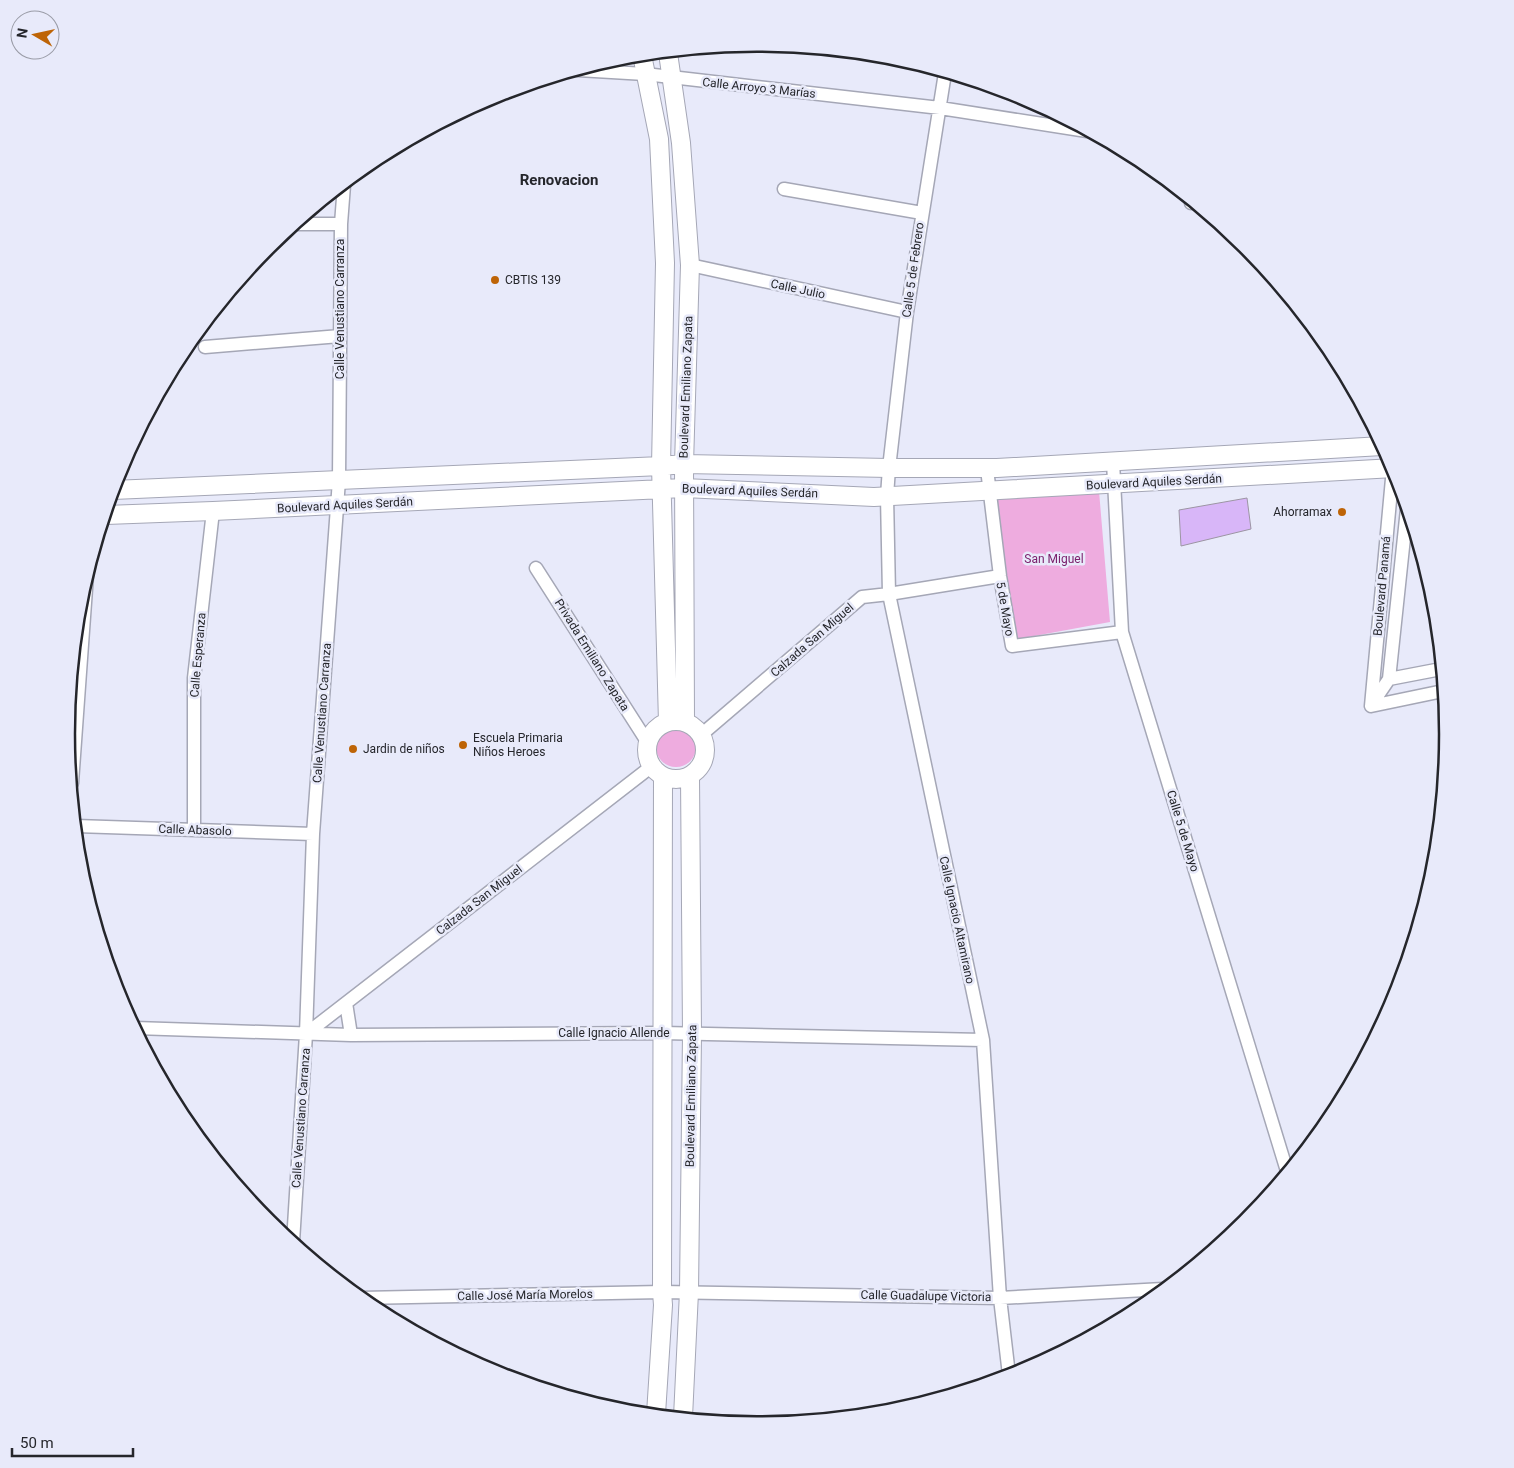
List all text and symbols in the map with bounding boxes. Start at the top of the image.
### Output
north arrow [10,10,60,60]
text: N [13,27,31,39]
street label: Calle Arroyo 3 Marías [702,75,816,101]
district label: Renovacion [520,171,598,189]
street label: Calle 5 de Febrero [899,221,927,319]
street label: Calle Venustiano Carranza [333,239,347,379]
place label: CBTIS 139 [505,273,561,287]
marker: CBTIS 139 [489,274,501,286]
street label: Calle Julio [769,276,827,302]
street label: Boulevard Emiliano Zapata [677,315,695,459]
street label: Boulevard Aquiles Serdán [1086,471,1222,493]
street label: Boulevard Aquiles Serdán [682,482,818,500]
street label: Boulevard Aquiles Serdán [277,494,413,516]
place label: Ahorramax [1273,505,1332,519]
marker: Ahorramax [1336,506,1348,518]
street label: Boulevard Panamá [1371,535,1393,637]
park label: San Miguel [1024,552,1084,566]
street label: 5 de Mayo [993,581,1017,638]
street label: Privada Emiliano Zapata [552,596,632,714]
street label: Calzada San Miguel [768,600,856,680]
street label: Calle Esperanza [187,612,209,698]
street label: Calle Venustiano Carranza [310,642,334,784]
place label: Escuela Primaria Niños Heroes [473,731,563,759]
marker: Escuela Primaria Niños Heroes [457,739,469,751]
place label: Jardin de niños [363,742,445,756]
marker: Jardin de niños [347,743,359,755]
street label: Calle 5 de Mayo [1164,788,1202,874]
street label: Calle Abasolo [158,822,232,838]
street label: Calle Ignacio Altamirano [937,855,977,985]
street label: Calzada San Miguel [433,862,525,938]
street label: Boulevard Emiliano Zapata [683,1025,699,1167]
street label: Calle Ignacio Allende [558,1026,670,1040]
street label: Calle Venustiano Carranza [289,1047,313,1189]
street label: Calle José María Morelos [457,1287,593,1303]
street label: Calle Guadalupe Victoria [861,1288,991,1304]
scale bar [12,1426,134,1458]
text: 50 m [20,1434,54,1452]

